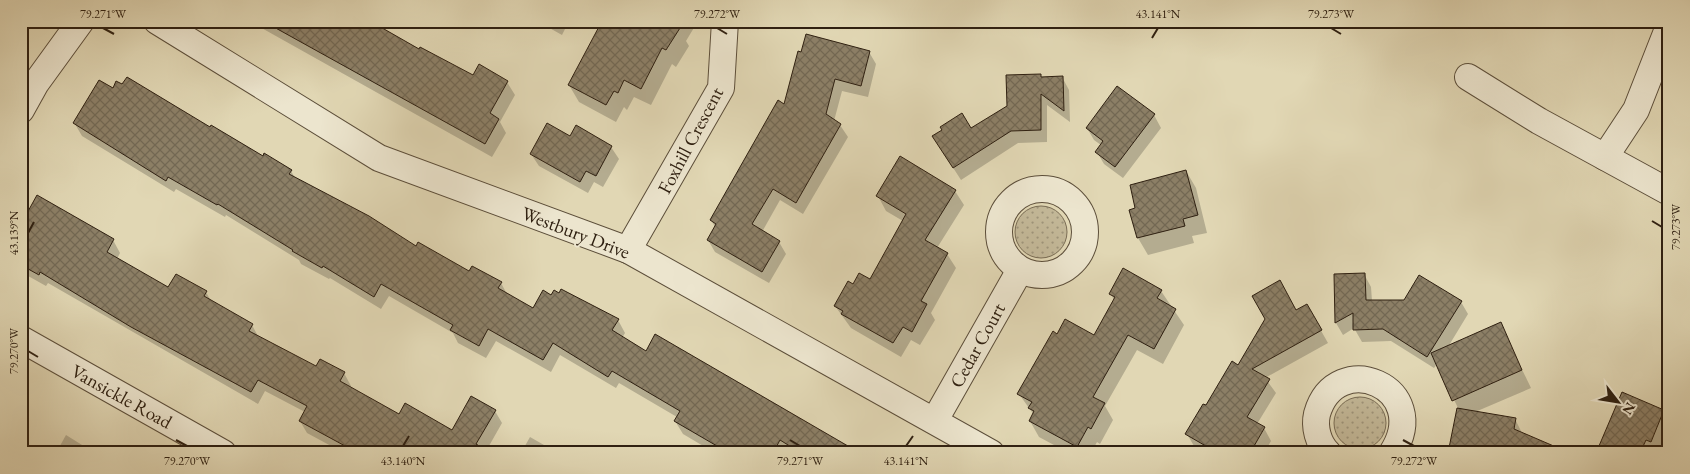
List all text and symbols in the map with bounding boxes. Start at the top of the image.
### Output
text: 79.271°W [80,6,127,22]
text: 79.272°W [694,6,741,22]
text: 43.141°N [1136,6,1181,22]
text: 79.273°W [1308,6,1355,22]
street label: Foxhill Crescent [652,82,729,198]
street label: Westbury Drive [518,200,633,265]
text: 79.273°W [1668,203,1684,250]
text: 43.139°N [6,210,22,255]
street label: Cedar Court [944,298,1011,392]
text: 79.270°W [6,327,22,374]
street label: Vansickle Road [67,358,177,435]
north arrow [1592,376,1642,426]
text: N [1618,399,1640,419]
text: 79.270°W [164,453,211,469]
text: 43.140°N [381,453,426,469]
text: 79.271°W [777,453,824,469]
text: 43.141°N [884,453,929,469]
text: 79.272°W [1391,453,1438,469]

